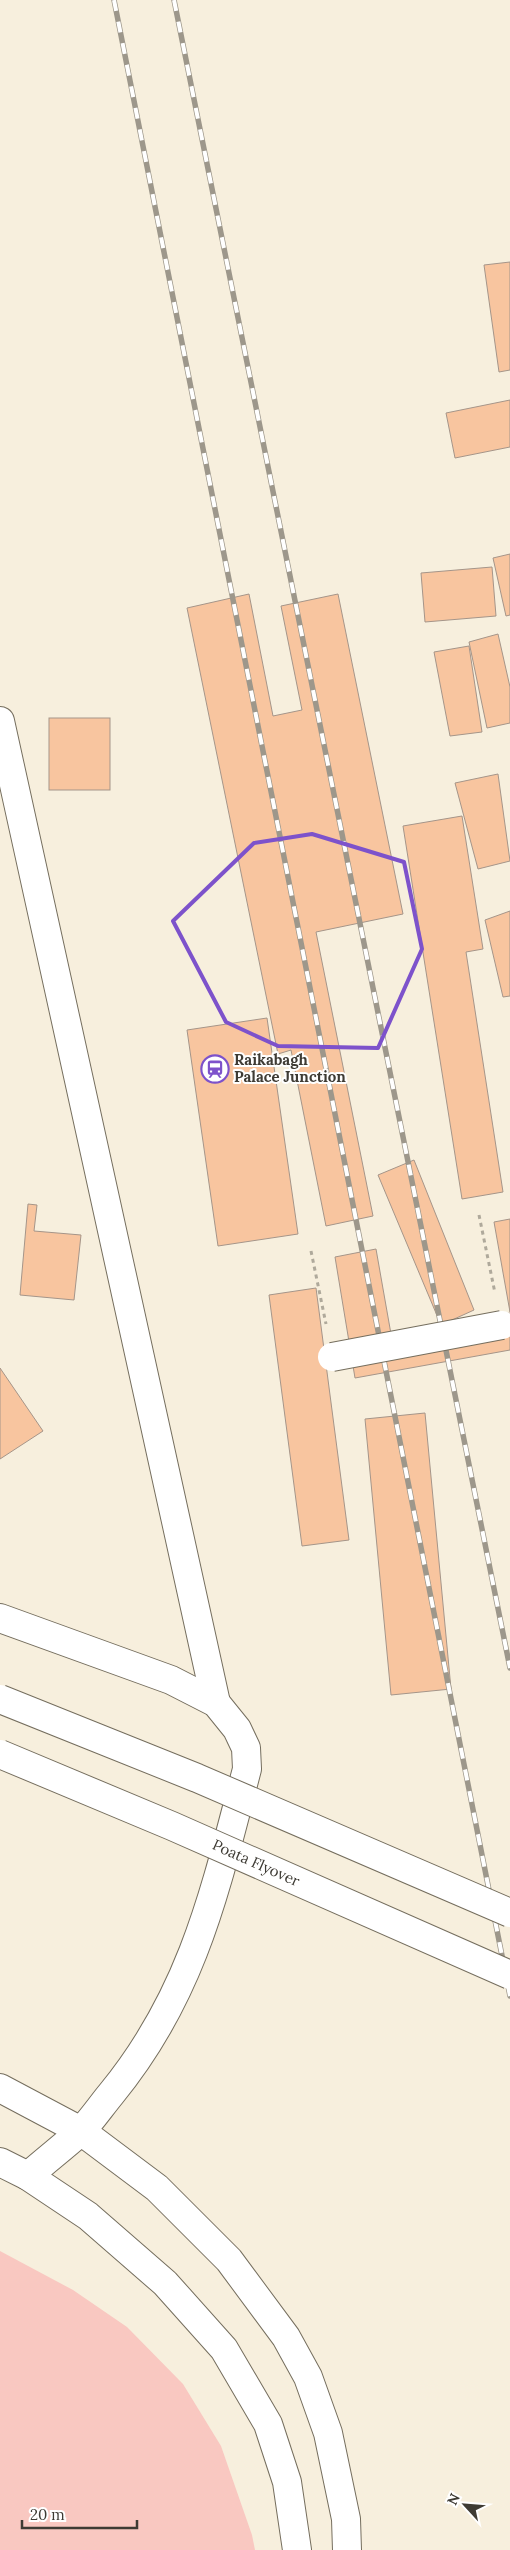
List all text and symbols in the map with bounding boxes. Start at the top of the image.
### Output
place label: Raikabagh Palace Junction [234,1050,346,1086]
station icon: Raikabagh Palace Junction [200,1054,230,1084]
street label: Poata Flyover [210,1835,303,1890]
north arrow [440,2480,490,2530]
text: N [443,2490,464,2508]
scale bar [22,2498,138,2530]
text: 20 m [30,2505,65,2524]

